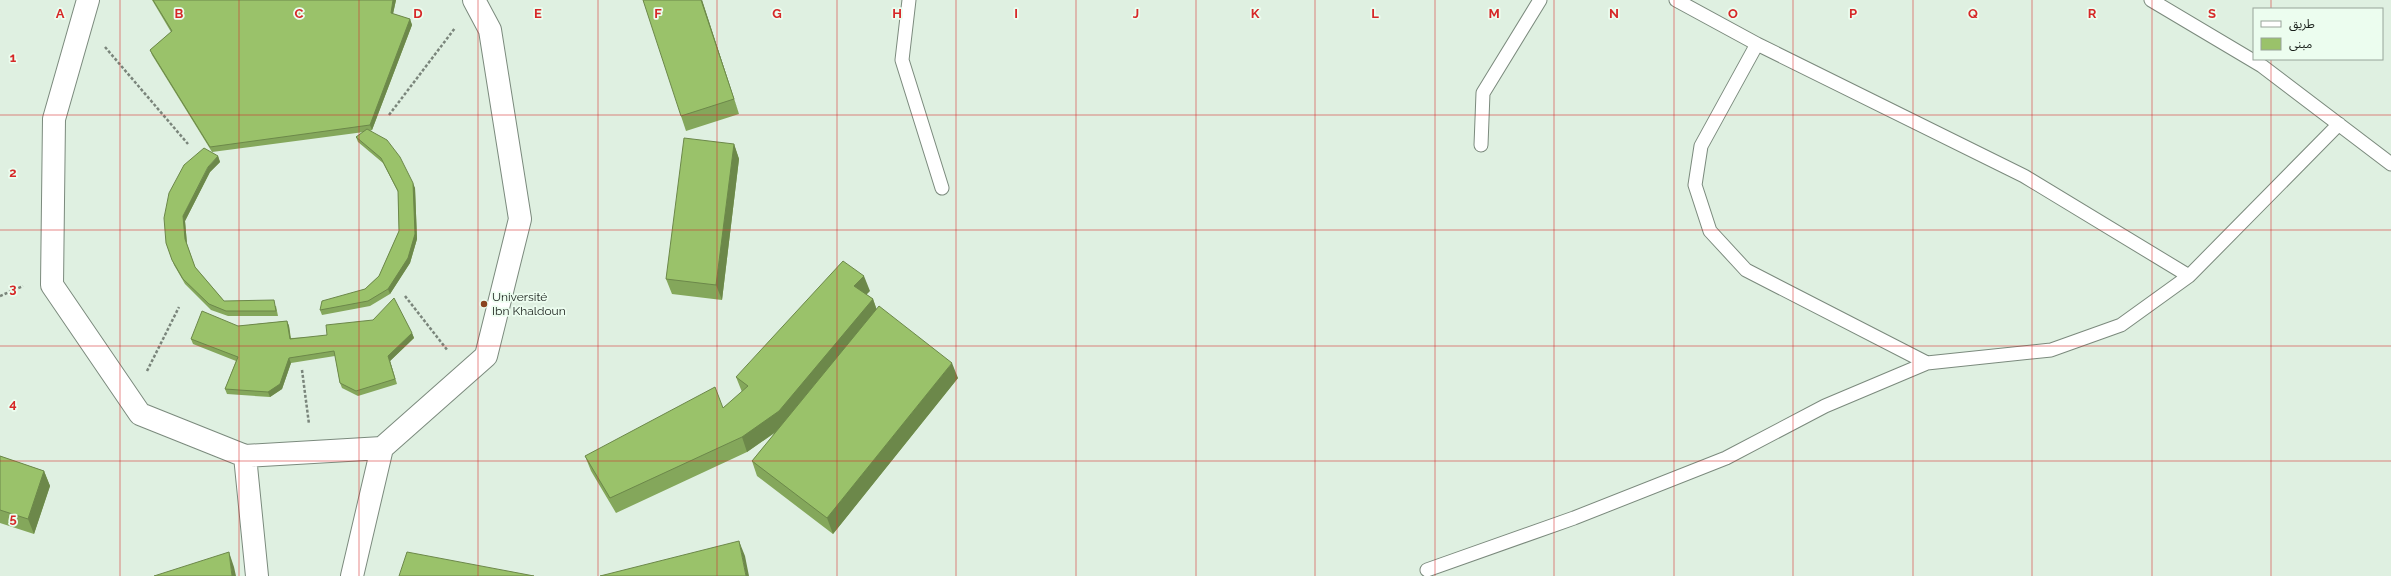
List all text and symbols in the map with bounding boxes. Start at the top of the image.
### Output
text: A [56,6,65,21]
text: B [175,6,184,21]
text: C [295,6,304,21]
text: D [413,6,423,21]
text: E [534,6,542,21]
text: F [654,6,662,21]
text: G [772,6,782,21]
text: H [892,6,902,21]
text: I [1014,6,1018,21]
text: J [1133,6,1139,21]
text: K [1251,6,1260,21]
text: L [1371,6,1379,21]
text: M [1488,6,1500,21]
text: N [1609,6,1619,21]
text: O [1728,6,1738,21]
text: P [1849,6,1857,21]
text: Q [1968,6,1978,21]
text: R [2088,6,2097,21]
text: S [2208,6,2216,21]
legend [2253,8,2383,60]
text: طريق [2289,17,2315,32]
text: مبنى [2289,37,2312,51]
text: 1 [10,50,17,65]
text: 2 [9,165,17,180]
text: 3 [9,281,17,296]
place label: Université Ibn Khaldoun [492,290,566,318]
marker: Université Ibn Khaldoun [479,299,489,309]
text: 4 [9,396,17,411]
text: 5 [9,511,17,526]

